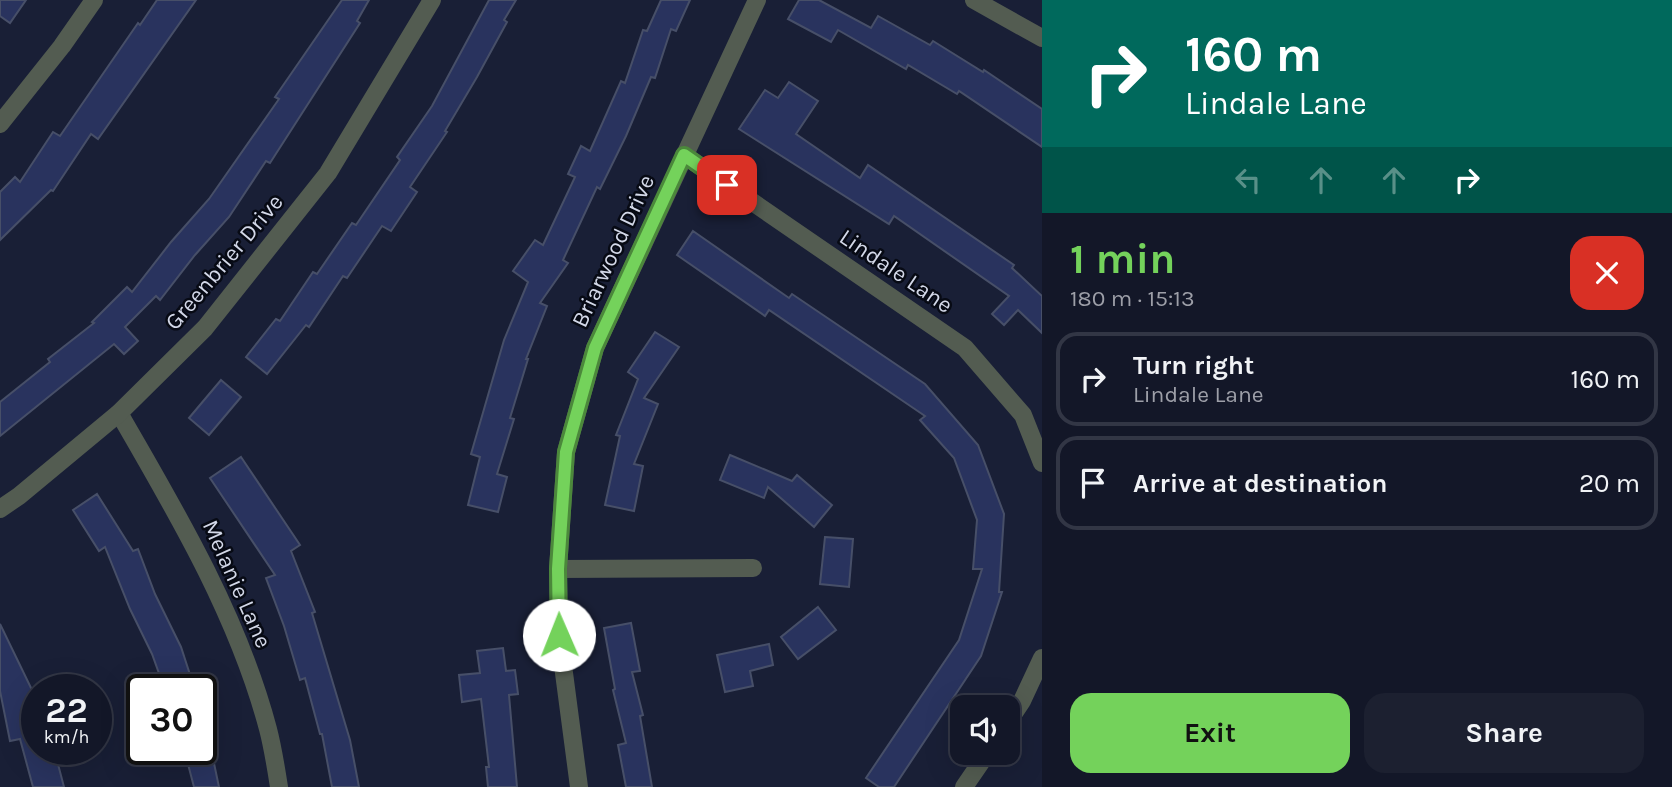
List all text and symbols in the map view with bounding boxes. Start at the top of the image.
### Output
text: 160 m [1185,26,1322,83]
icon: right [1070,28,1161,119]
text: Lindale Lane [1185,85,1367,122]
pin [697,155,757,215]
icon: left [1229,161,1267,199]
icon: ahead [1302,161,1340,199]
icon: ahead [1375,161,1413,199]
icon: right [1448,161,1486,199]
icon: arrive [708,166,746,204]
street label: Briarwood Drive [566,171,660,331]
street label: Greenbrier Drive [159,189,289,335]
street label: Lindale Lane [834,223,958,319]
text: 1 min [1070,234,1175,284]
button: close [1570,236,1644,310]
text: 180 m · 15:13 [1070,285,1194,312]
text: Turn right [1133,350,1254,381]
icon: right [1074,360,1112,398]
text: 160 m [1571,364,1640,395]
text: Lindale Lane [1133,381,1264,408]
icon: arrive [1074,464,1112,502]
text: Arrive at destination [1133,468,1387,499]
text: 20 m [1579,468,1640,499]
street label: Melanie Lane [197,516,277,652]
position arrow [522,598,596,672]
speed limit sign: 30 [126,674,217,765]
text: 22 [45,690,88,731]
button: Exit [1070,693,1350,773]
button: Share [1364,693,1644,773]
map controls [950,695,1020,765]
button: sound [950,695,1020,765]
text: km/h [44,726,89,748]

